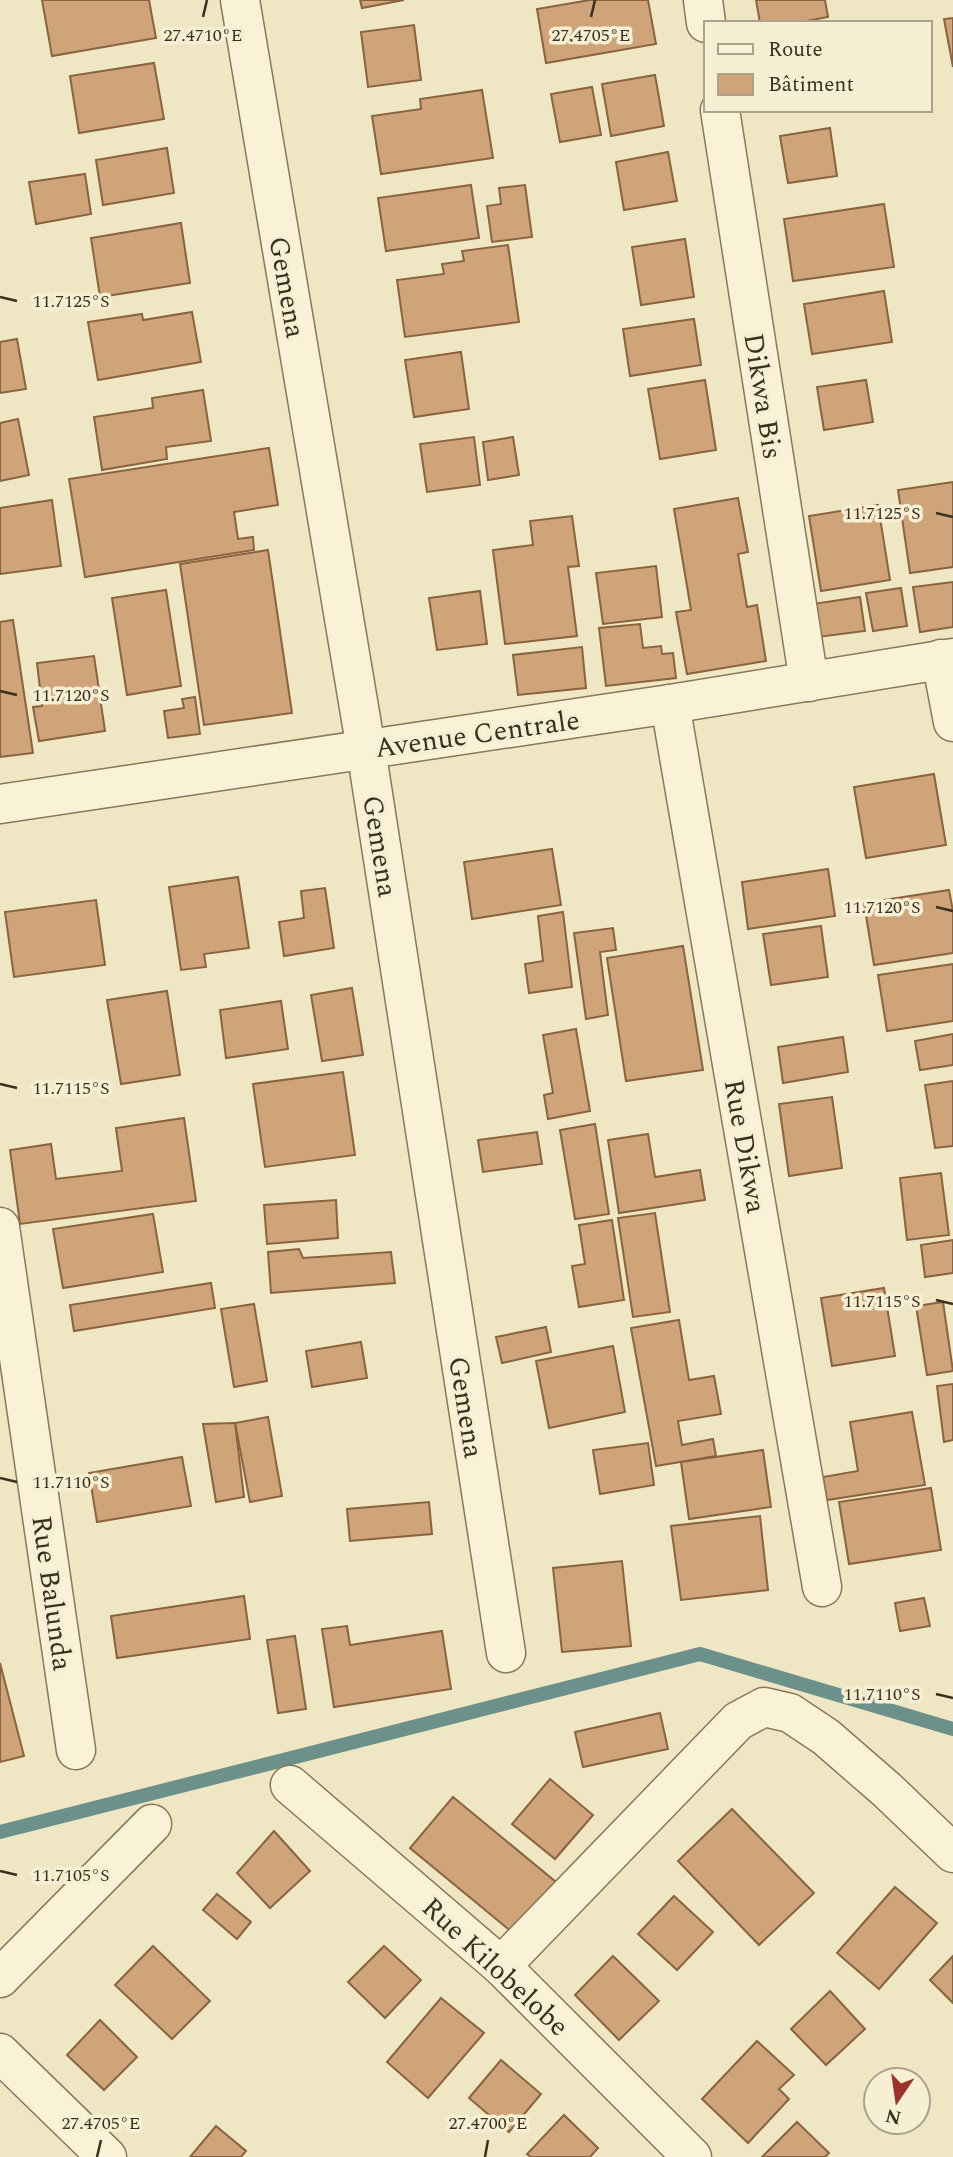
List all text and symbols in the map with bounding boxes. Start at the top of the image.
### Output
legend [704,21,932,112]
text: 27.4710°E [163,22,243,49]
text: 27.4705°E [551,22,631,49]
text: Route [768,34,823,66]
text: Bâtiment [768,69,854,101]
street label: Gemena [256,233,317,342]
text: 11.7125°S [32,288,110,315]
street label: Dikwa Bis [731,330,794,462]
text: 11.7125°S [843,500,921,527]
text: 11.7120°S [32,682,110,709]
street label: Avenue Centrale [372,699,582,770]
street label: Gemena [350,792,409,901]
text: 11.7120°S [843,894,921,921]
text: 11.7115°S [32,1075,110,1102]
street label: Rue Dikwa [712,1076,778,1217]
text: 11.7115°S [843,1288,921,1315]
street label: Gemena [436,1353,495,1462]
text: 11.7110°S [32,1469,110,1496]
street label: Rue Balunda [19,1513,84,1674]
text: 11.7110°S [843,1681,921,1708]
text: 11.7105°S [32,1862,110,1889]
street label: Rue Kilobelobe [411,1887,579,2047]
north arrow [862,2066,932,2136]
text: N [883,2100,904,2132]
text: 27.4705°E [61,2110,141,2137]
text: 27.4700°E [448,2110,528,2137]

